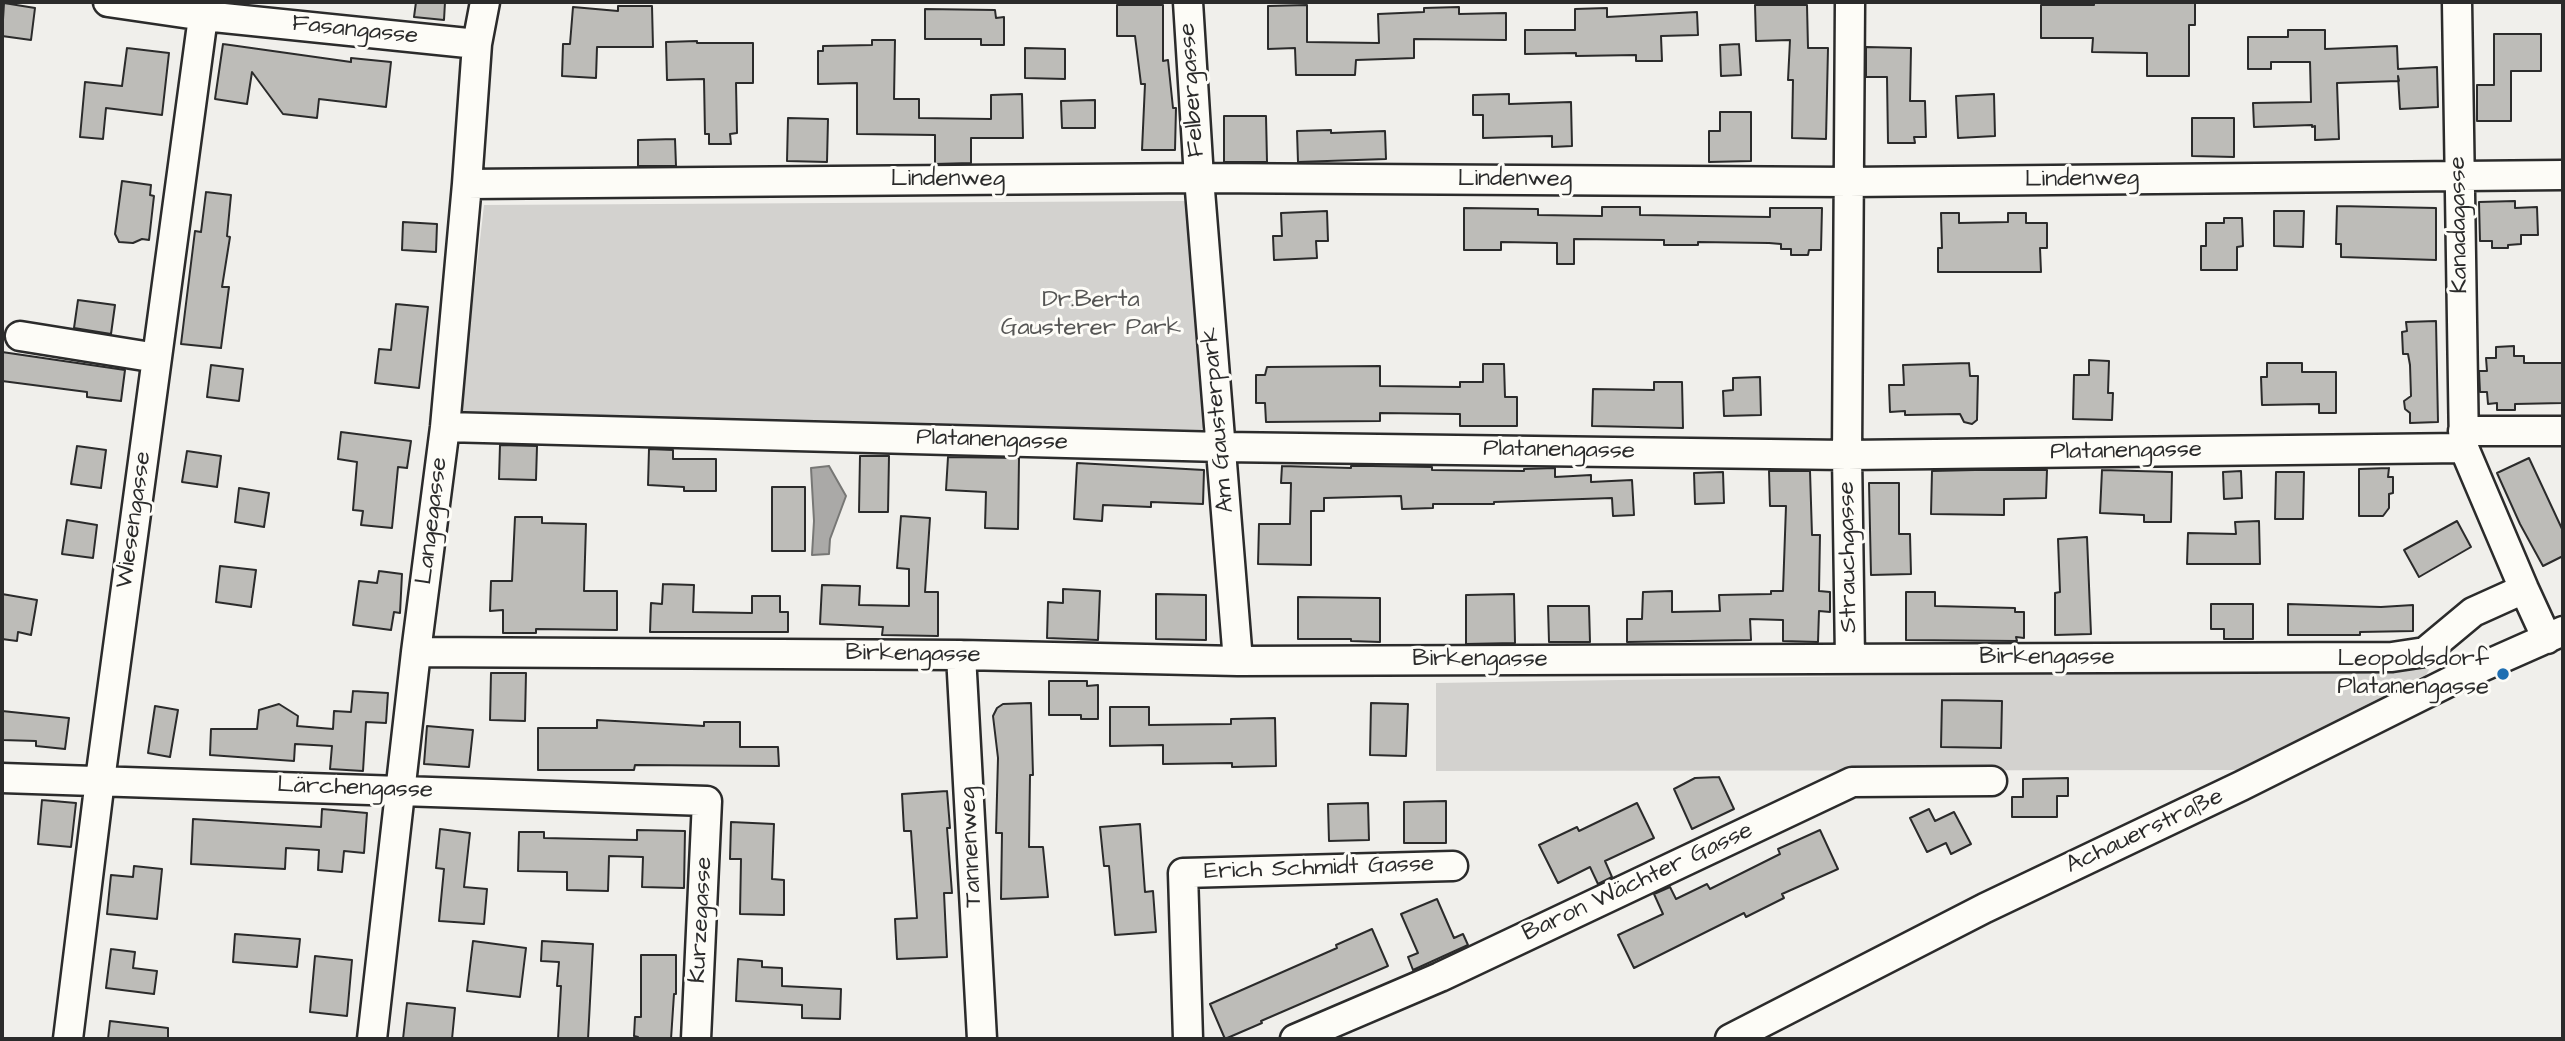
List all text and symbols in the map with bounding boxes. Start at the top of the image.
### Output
street label: Fasangasse [290,10,420,52]
street label: Felbergasse [1174,22,1212,158]
street label: Kanadagasse [2444,156,2476,294]
street label: Lindenweg [2025,165,2139,195]
street label: Lindenweg [891,166,1005,194]
street label: Lindenweg [1458,166,1572,194]
park label: Dr.Berta Gausterer Park [1001,287,1181,343]
street label: Am Gausterpark [1197,326,1241,514]
street label: Platanengasse [916,424,1068,458]
street label: Platanengasse [1483,435,1635,467]
street label: Platanengasse [2050,436,2202,468]
street label: Wiesengasse [111,450,159,590]
street label: Langegasse [411,456,455,586]
street label: Strauchgasse [1833,481,1865,633]
street label: Birkengasse [845,639,981,671]
street label: Birkengasse [1979,644,2115,672]
street label: Birkengasse [1412,646,1548,674]
place label: Leopoldsdorf Platanengasse [2337,646,2489,702]
marker: Leopoldsdorf Platanengasse [2495,666,2511,682]
street label: Lärchengasse [277,772,433,806]
street label: Achauerstraße [2062,783,2228,881]
street label: Tannenweg [954,786,990,908]
street label: Baron Wächter Gasse [1518,817,1758,949]
street label: Erich Schmidt Gasse [1204,851,1434,887]
street label: Kurzegasse [684,856,720,984]

